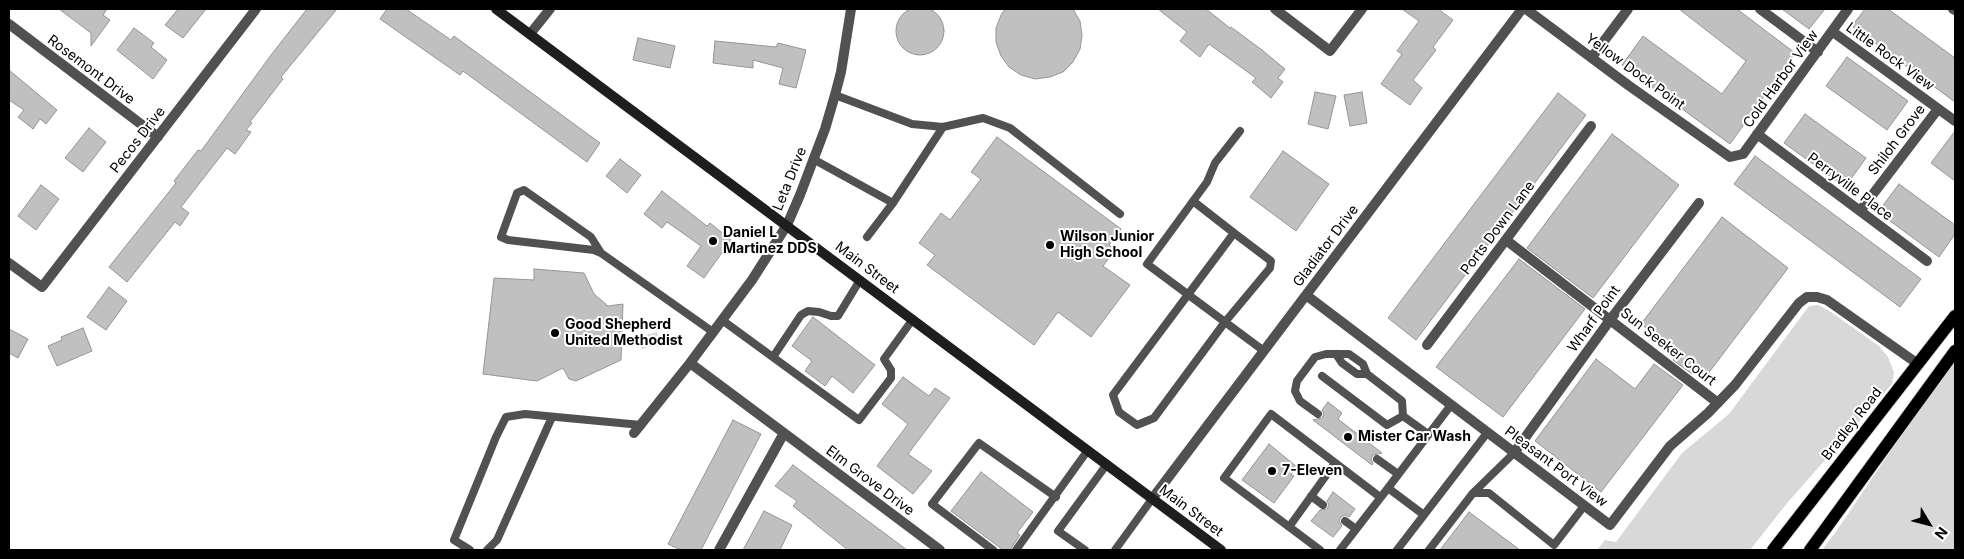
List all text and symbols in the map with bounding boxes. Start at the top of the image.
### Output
street label: Little Rock View [1843,19,1937,95]
street label: Cold Harbor View [1740,27,1822,131]
street label: Yellow Dock Point [1582,30,1688,114]
street label: Rosemont Drive [44,32,138,108]
street label: Shiloh Grove [1865,101,1929,179]
street label: Pecos Drive [107,104,169,176]
street label: Leta Drive [770,145,810,213]
street label: Perryville Place [1804,149,1896,225]
street label: Ports Down Lane [1457,178,1539,278]
street label: Gladiator Drive [1290,202,1362,290]
place label: Daniel L Martinez DDS [723,225,817,258]
place label: Wilson Junior High School [1060,229,1154,262]
marker: Daniel L Martinez DDS [707,235,719,247]
street label: Main Street [832,239,902,297]
marker: Wilson Junior High School [1044,239,1056,251]
street label: Wharf Point [1564,282,1624,356]
street label: Sun Seeker Court [1617,305,1719,389]
place label: Good Shepherd United Methodist [565,317,683,350]
marker: Good Shepherd United Methodist [549,327,561,339]
street label: Bradley Road [1818,384,1886,464]
street label: Pleasant Port View [1501,423,1611,511]
place label: Mister Car Wash [1358,429,1471,445]
marker: Mister Car Wash [1342,431,1354,443]
street label: Elm Grove Drive [823,442,917,520]
place label: 7-Eleven [1282,463,1342,479]
marker: 7-Eleven [1266,465,1278,477]
street label: Main Street [1156,482,1226,540]
north arrow [1904,499,1954,549]
text: N [1931,524,1951,543]

